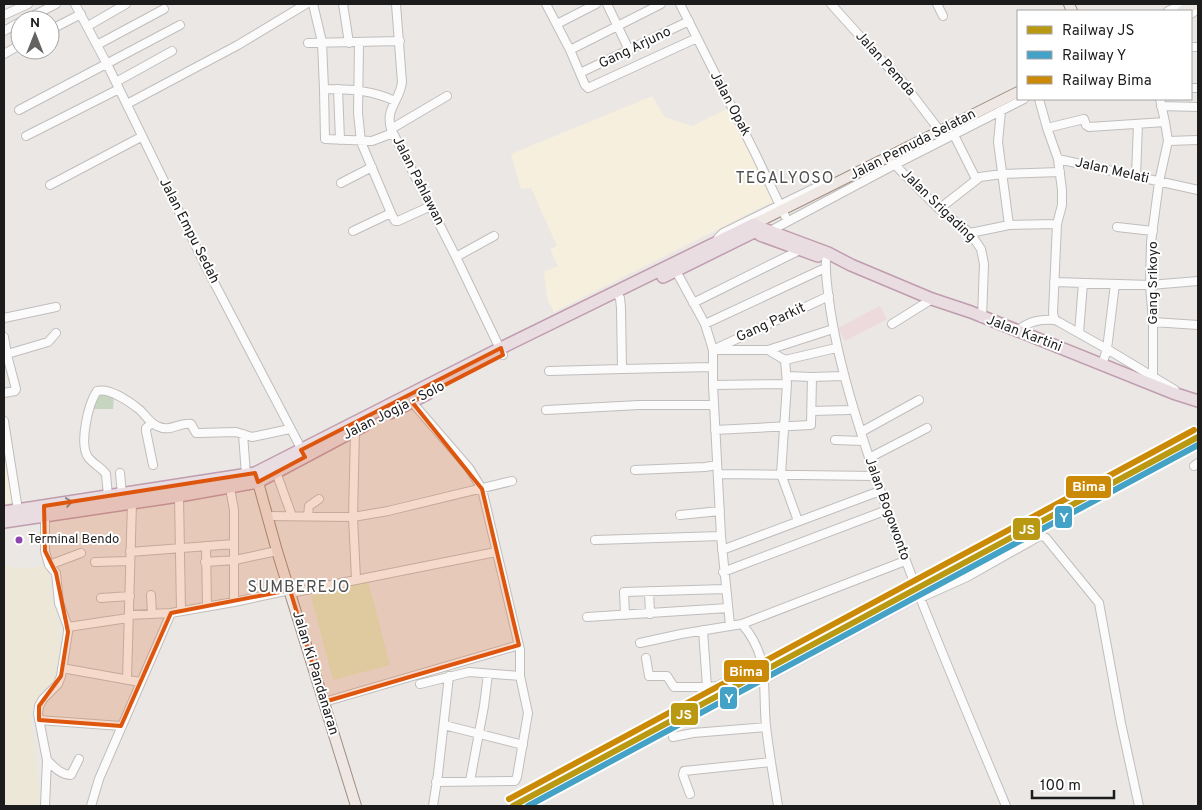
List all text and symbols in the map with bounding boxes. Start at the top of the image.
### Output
north arrow [10,10,60,60]
legend [1017,10,1192,100]
text: N [30,15,40,32]
text: Railway JS [1062,22,1135,41]
street label: Gang Arjuno [596,23,674,73]
street label: Jalan Pemda [852,28,918,100]
text: Railway Y [1062,47,1127,66]
street label: Jalan Opak [706,69,754,139]
text: Railway Bima [1062,72,1152,91]
street label: Jalan Pemuda Selatan [847,106,979,184]
street label: Jalan Pahlawan [388,134,448,228]
street label: Jalan Melati [1073,154,1151,188]
street label: Jalan Srigading [897,166,979,246]
district label: TEGALYOSO [735,169,835,189]
street label: Jalan Empu Sedah [155,176,223,286]
street label: Gang Srikoyo [1145,241,1162,325]
street label: Gang Parkit [734,300,808,346]
street label: Jalan Kartini [984,312,1064,356]
street label: Jalan Jogja - Solo [340,378,448,444]
street label: Jalan Bogowonto [860,455,914,563]
line badge: Bima [1065,475,1112,499]
text: Bima [1072,479,1106,496]
one-way arrow [66,497,74,508]
line badge: Y [1054,505,1073,529]
text: Y [1059,510,1069,527]
line badge: JS [1012,517,1041,541]
text: JS [1019,522,1035,539]
place label: Terminal Bendo [28,532,119,548]
marker: Terminal Bendo [14,535,24,545]
district label: SUMBEREJO [248,578,350,598]
street label: Jalan Ki Pandanaran [288,609,342,737]
line badge: Bima [723,659,770,683]
text: Bima [729,664,763,681]
line badge: Y [719,686,738,710]
text: Y [724,691,734,708]
line badge: JS [670,702,699,726]
text: JS [676,707,692,724]
scale bar [1032,768,1114,800]
text: 100 m [1040,777,1081,796]

